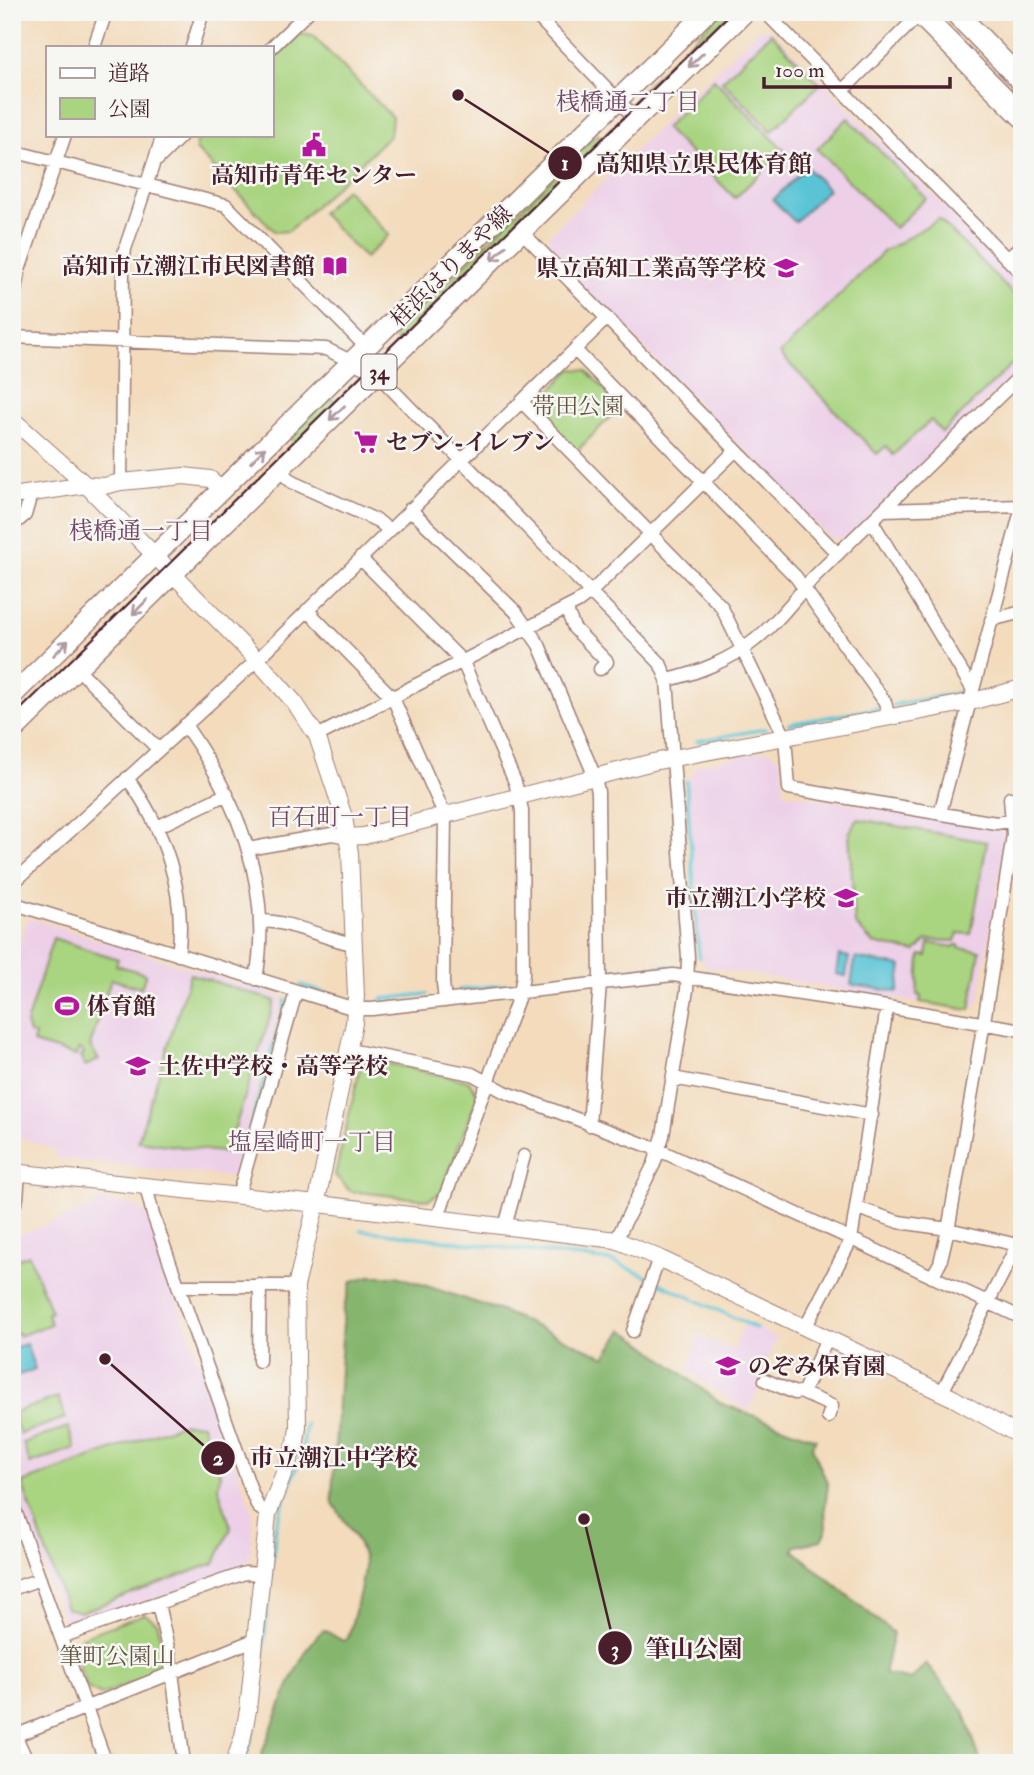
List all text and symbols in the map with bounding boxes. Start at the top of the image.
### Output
legend [46,46,273,136]
scale bar [764,46,950,90]
one-way arrow [688,51,705,68]
text: 100 m [775,57,825,84]
text: 道路 [108,60,150,87]
district label: 桟橋通二丁目 [556,87,700,118]
text: 公園 [108,96,150,123]
public building icon: 高知市青年センター [300,131,328,159]
callout: 高知県立県民体育館 [547,141,826,186]
text: 高知県立県民体育館 [596,149,812,180]
text: 1 [561,150,569,177]
place label: 高知市青年センター [211,161,417,190]
street label: 桂浜はりまや線 [384,199,519,334]
one-way arrow [490,245,507,262]
place label: 高知市立潮江市民図書館 [62,252,315,281]
library icon: 高知市立潮江市民図書館 [321,252,349,280]
place label: 県立高知工業高等学校 [536,254,766,283]
school or university icon: 県立高知工業高等学校 [772,254,800,282]
road number: 34 [362,354,396,390]
park label: 帯田公園 [532,392,624,421]
one-way arrow [329,405,346,422]
supermarket icon: セブン-イレブン [352,428,380,456]
place label: セブン-イレブン [386,428,555,457]
one-way arrow [250,447,267,464]
district label: 桟橋通一丁目 [69,516,213,547]
one-way arrow [131,598,148,615]
one-way arrow [52,640,69,657]
district label: 百石町一丁目 [268,802,412,833]
place label: 市立潮江小学校 [665,884,826,913]
school or university icon: 市立潮江小学校 [832,884,860,912]
sports icon: 体育館 [53,992,81,1020]
place label: 体育館 [87,992,156,1021]
school or university icon: 土佐中学校・高等学校 [124,1052,152,1080]
place label: 土佐中学校・高等学校 [158,1052,388,1081]
district label: 塩屋崎町一丁目 [228,1127,396,1158]
school or university icon: のぞみ保育園 [714,1352,742,1380]
place label: のぞみ保育園 [748,1352,886,1381]
callout: 市立潮江中学校 [201,1436,432,1481]
text: 市立潮江中学校 [250,1443,418,1474]
text: 2 [213,1445,224,1472]
callout: 筆山公園 [597,1626,756,1671]
text: 筆山公園 [646,1634,742,1665]
text: 3 [611,1636,619,1663]
park label: 筆町公園山 [60,1642,175,1671]

